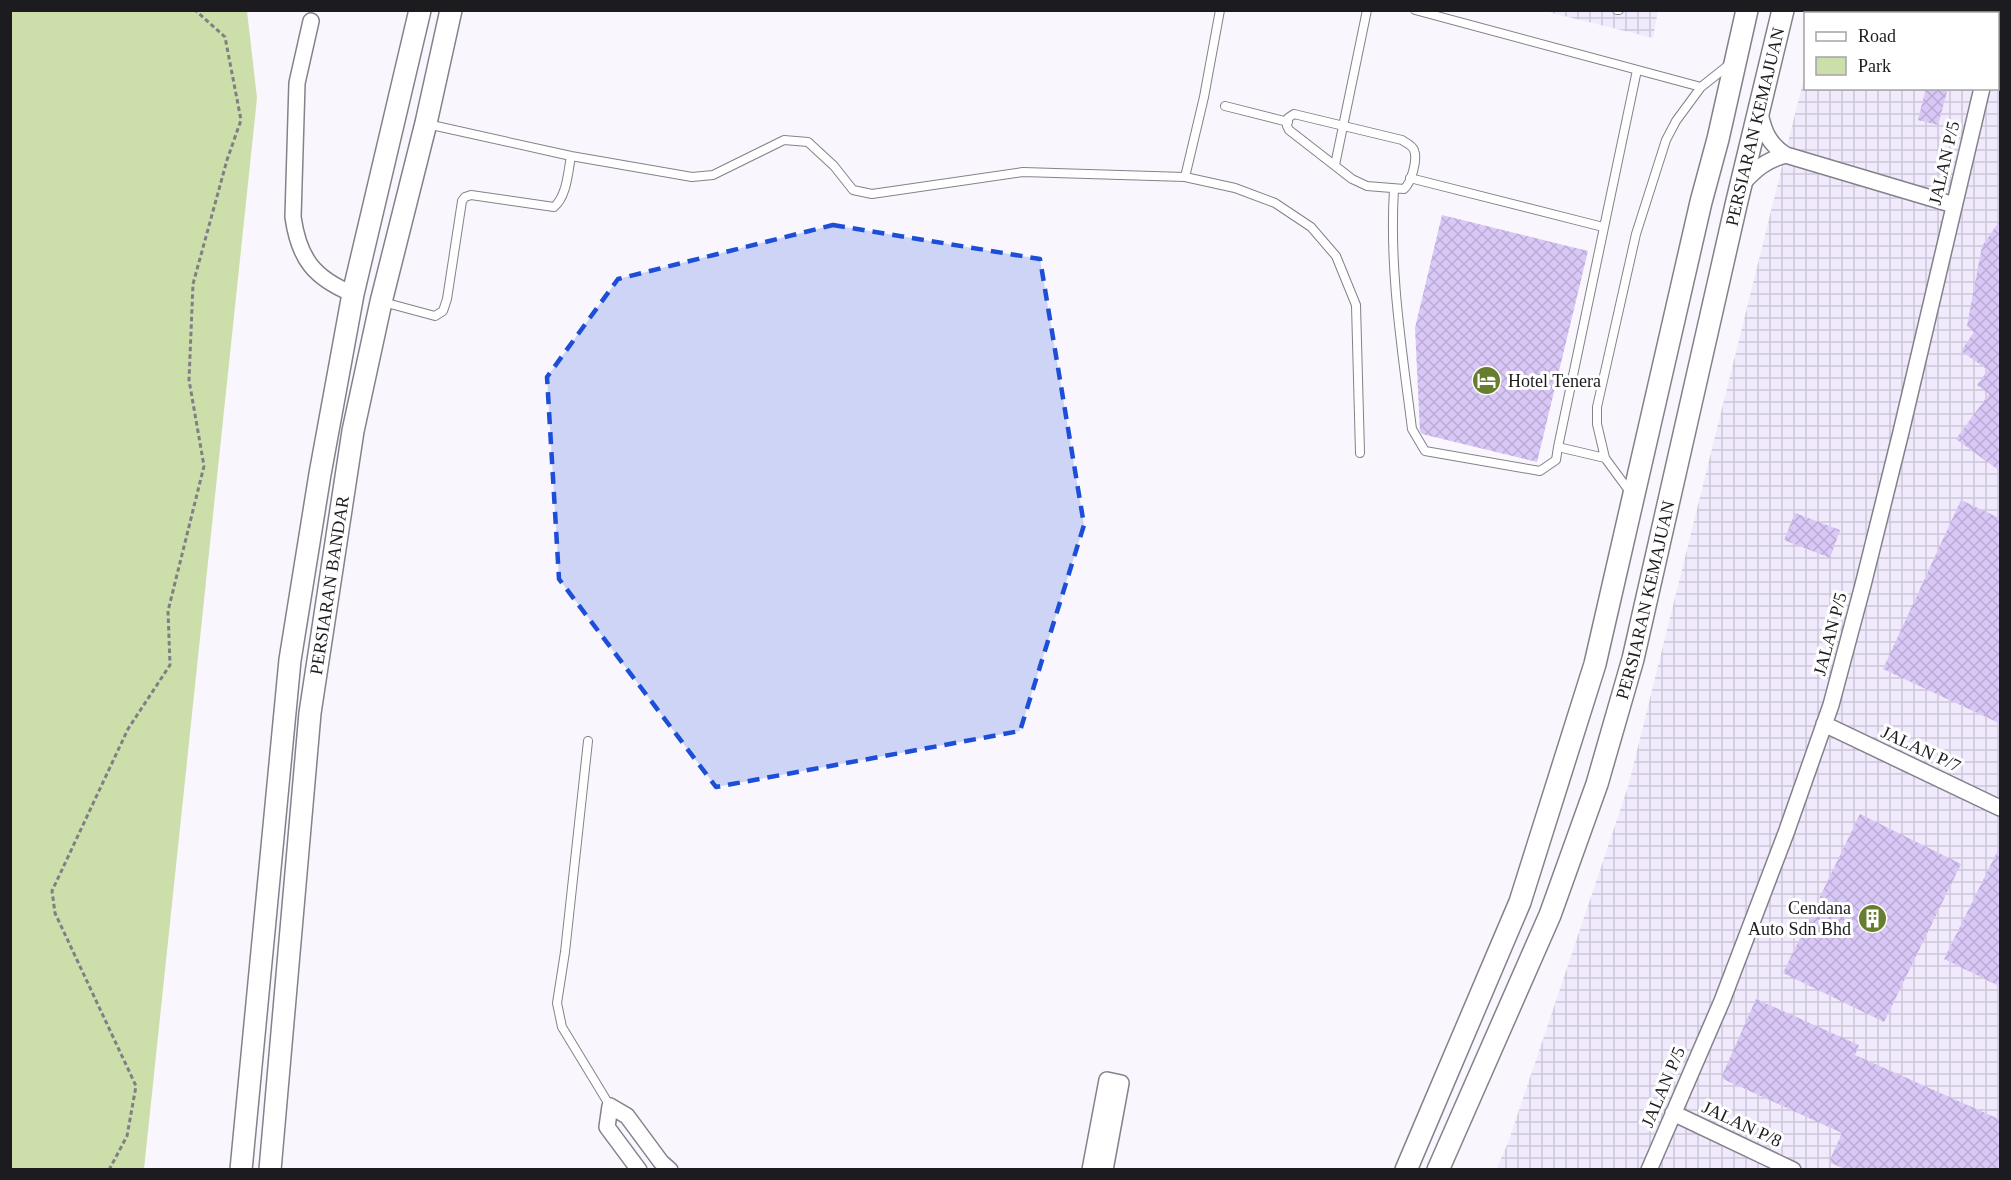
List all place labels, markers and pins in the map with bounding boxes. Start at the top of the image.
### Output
hotel icon: Hotel Tenera [1471,365,1503,397]
place label: Hotel Tenera [1508,371,1601,391]
place label: Cendana Auto Sdn Bhd [1748,898,1851,939]
building icon: Cendana Auto Sdn Bhd [1856,902,1888,934]

